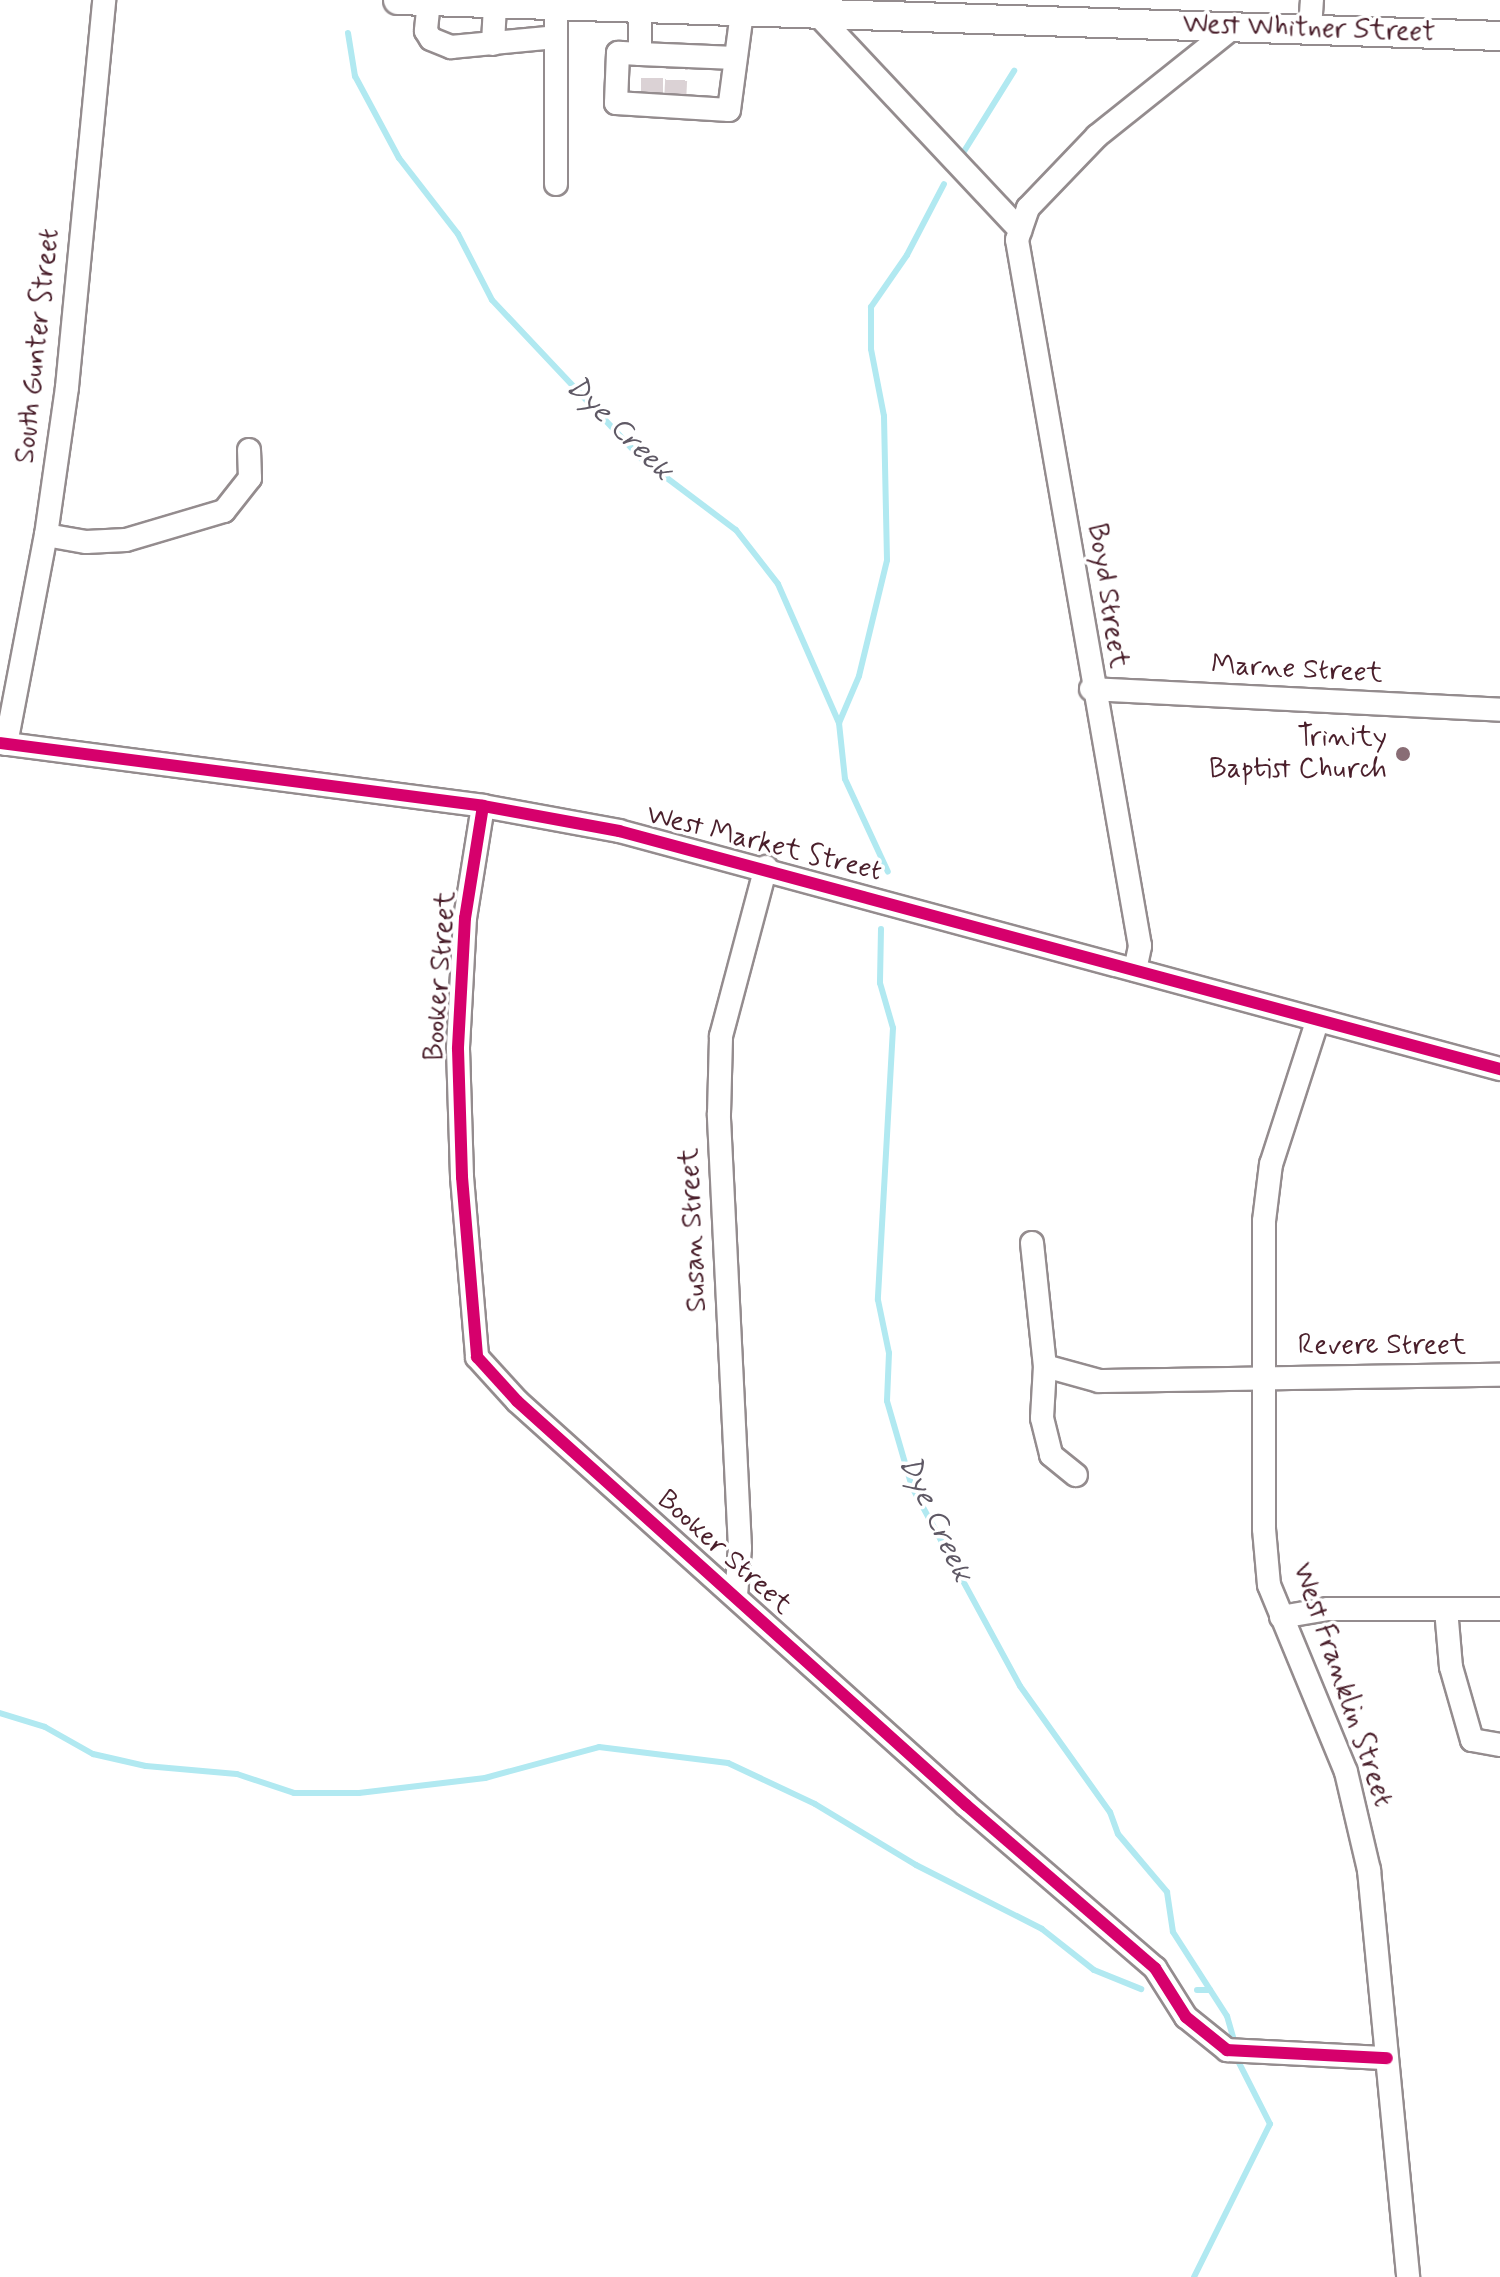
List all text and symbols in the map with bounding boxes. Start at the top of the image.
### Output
street label: West Whitner Street [1183,8,1435,50]
street label: South Gunter Street [9,224,67,468]
water label: Dye Creek [558,370,680,488]
street label: Boyd Street [1079,521,1135,671]
street label: Marne Street [1210,649,1384,691]
place label: Trinity Baptist Church [1209,721,1387,787]
marker: Trinity Baptist Church [1394,745,1412,763]
street label: West Market Street [640,798,888,890]
street label: Booker Street [418,890,464,1062]
street label: Susan Street [673,1147,715,1313]
street label: Revere Street [1298,1329,1466,1363]
water label: Dye Creek [890,1451,980,1587]
street label: Booker Street [650,1484,798,1622]
street label: West Franklin Street [1284,1557,1400,1813]

